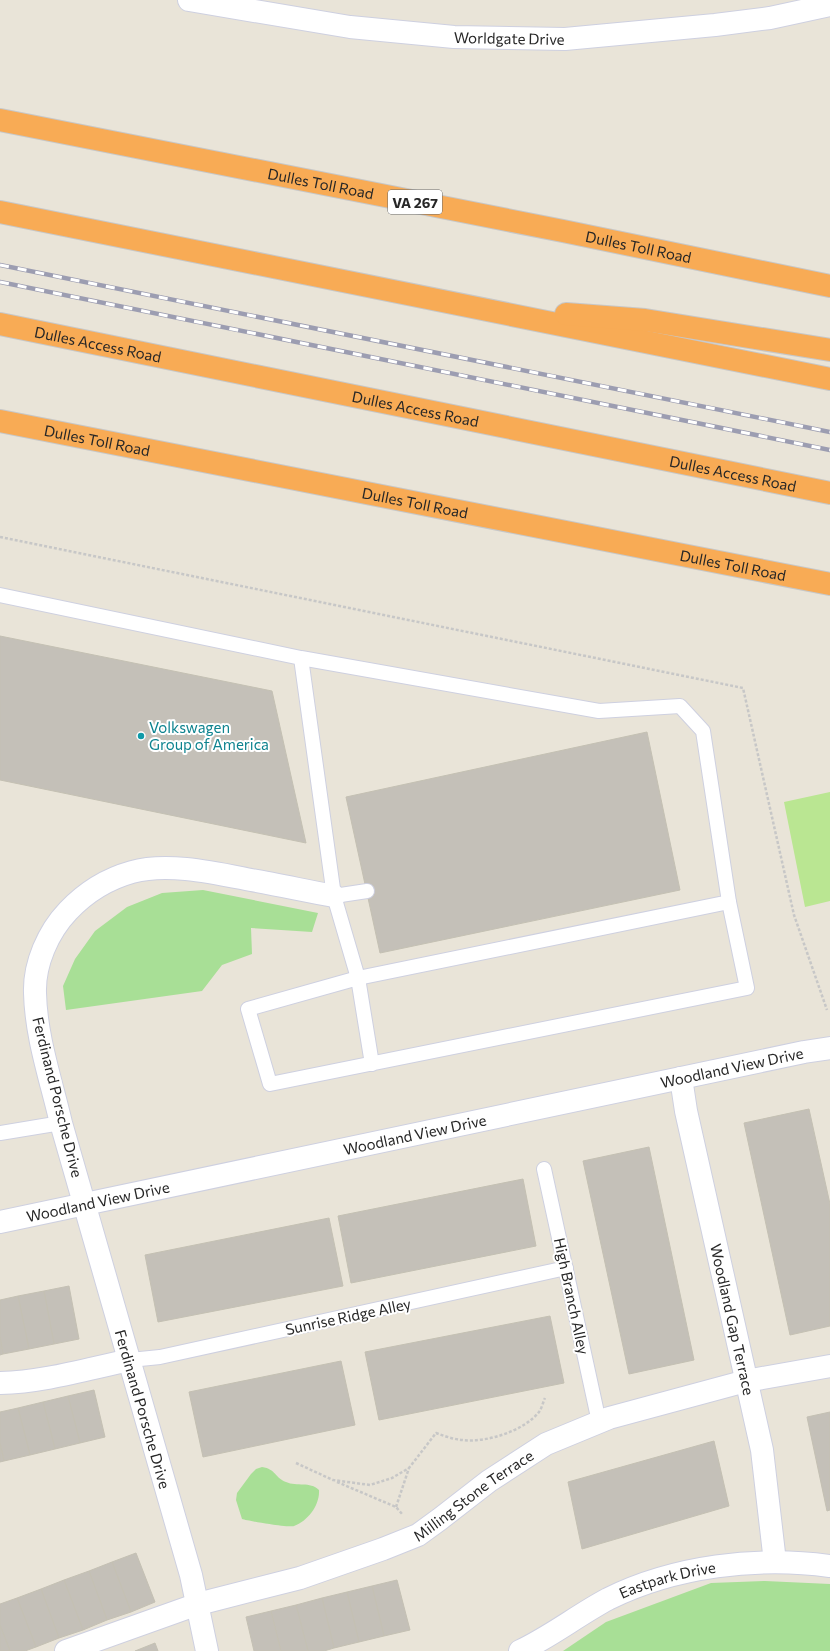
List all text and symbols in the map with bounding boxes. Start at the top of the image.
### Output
street label: Worldgate Drive [454,28,565,48]
street label: Dulles Toll Road [266,164,375,202]
road number: VA 267 [388,190,442,214]
street label: Dulles Toll Road [584,227,693,266]
street label: Dulles Access Road [33,322,163,366]
street label: Dulles Access Road [350,387,481,430]
street label: Dulles Toll Road [43,421,152,459]
street label: Dulles Access Road [668,452,798,495]
street label: Dulles Toll Road [360,483,470,522]
street label: Dulles Toll Road [678,546,788,584]
place label: Volkswagen Group of America [149,718,269,753]
marker: Volkswagen Group of America [136,731,146,741]
street label: Ferdinand Porsche Drive [29,1015,87,1179]
street label: Woodland View Drive [659,1043,805,1091]
street label: Woodland View Drive [342,1110,488,1158]
street label: Woodland View Drive [25,1177,171,1225]
street label: High Branch Alley [551,1236,593,1356]
street label: Woodland Gap Terrace [707,1242,758,1397]
street label: Sunrise Ridge Alley [284,1294,413,1338]
street label: Ferdinand Porsche Drive [112,1327,174,1491]
street label: Milling Stone Terrace [410,1446,537,1545]
street label: Eastpark Drive [616,1558,717,1602]

